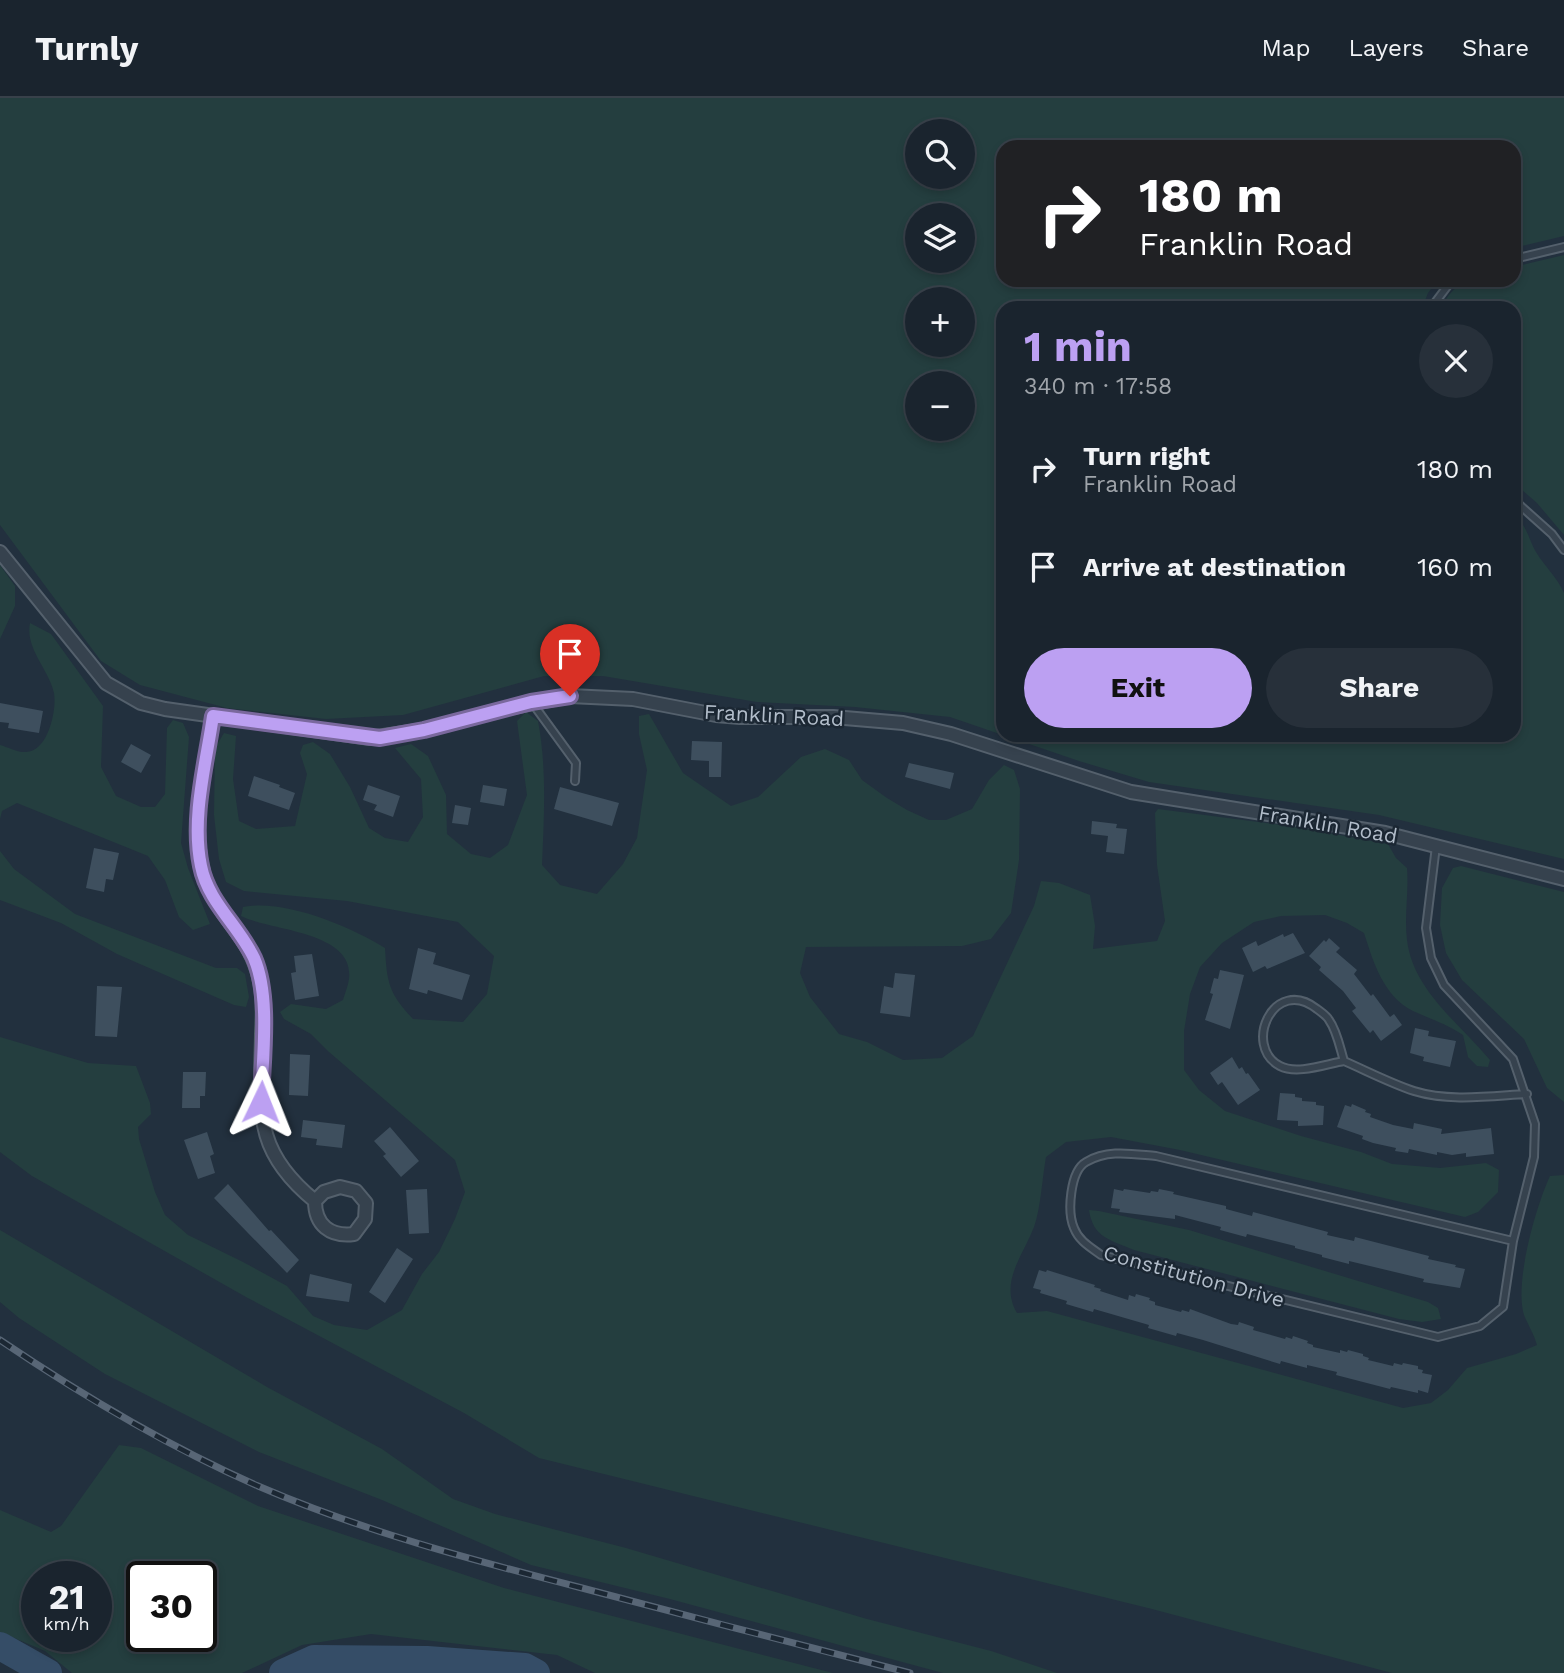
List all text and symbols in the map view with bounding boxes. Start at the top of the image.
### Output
text: Turnly [35,29,138,68]
text: Map [1262,34,1310,62]
text: Layers [1348,34,1424,62]
text: Share [1462,34,1529,62]
map controls [905,119,975,441]
button: search [905,119,975,189]
text: 180 m [1139,166,1283,224]
icon: right [1024,168,1115,259]
button: layers [905,203,975,273]
text: Franklin Road [1139,225,1353,263]
button: + [905,287,975,357]
text: 1 min [1024,322,1132,371]
button: close [1419,324,1493,398]
button: − [905,371,975,441]
text: 340 m · 17:58 [1024,373,1172,400]
text: Turn right [1083,441,1210,471]
icon: right [1024,450,1062,488]
text: 180 m [1417,454,1493,484]
text: Franklin Road [1083,471,1237,498]
icon: arrive [1024,548,1062,586]
text: Arrive at destination [1083,552,1346,582]
text: 160 m [1417,552,1493,582]
pin [540,624,600,696]
icon: arrive [551,635,589,673]
button: Exit [1024,648,1252,728]
button: Share [1266,648,1493,728]
street label: Franklin Road [703,699,845,731]
street label: Franklin Road [1257,799,1399,849]
position arrow [224,1065,298,1139]
street label: Constitution Drive [1101,1240,1287,1312]
speed limit sign: 30 [126,1561,217,1652]
text: 21 [49,1576,84,1618]
text: km/h [43,1613,90,1634]

